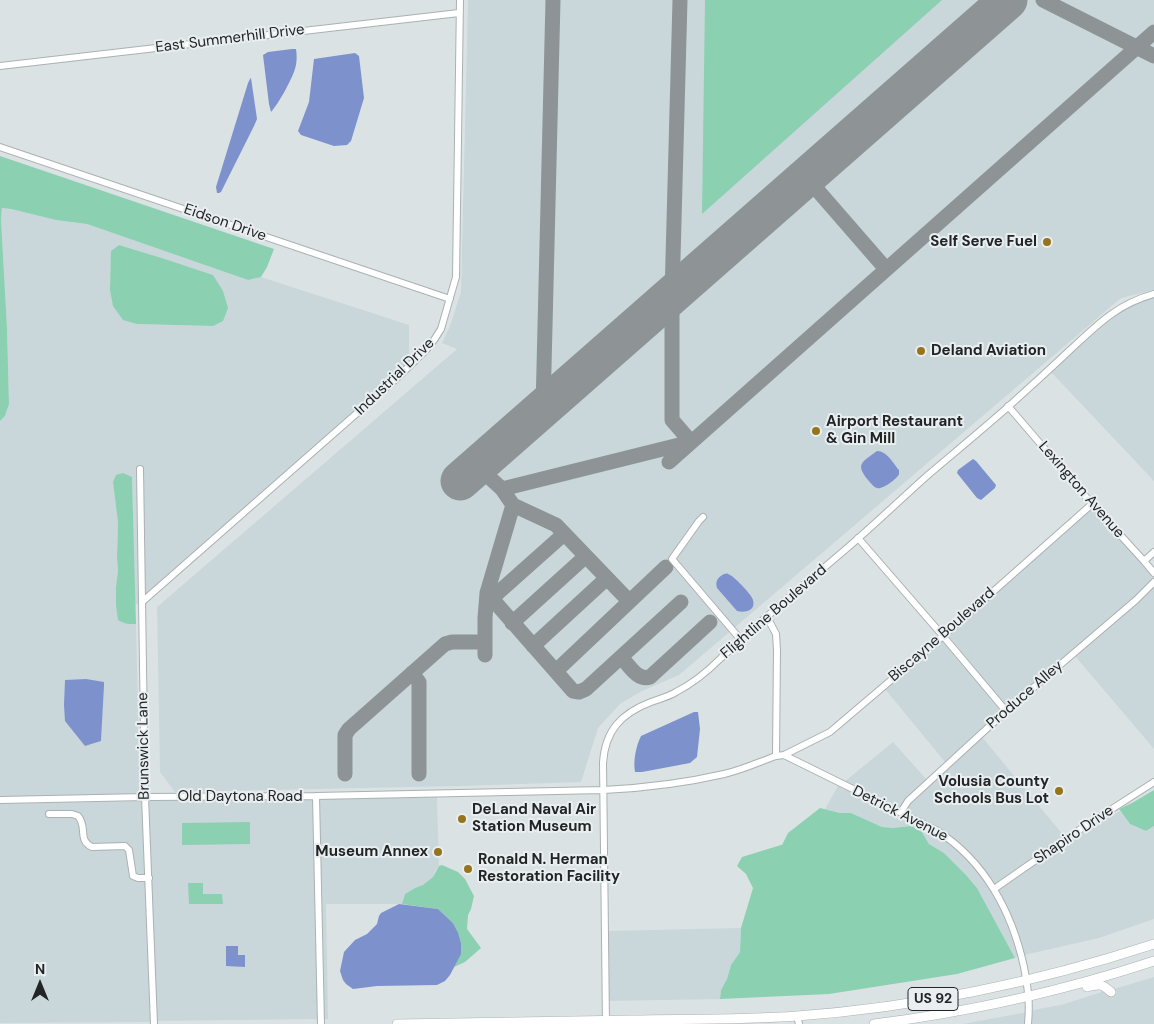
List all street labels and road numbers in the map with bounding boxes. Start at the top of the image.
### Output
street label: East Summerhill Drive [154,21,306,57]
street label: Eidson Drive [181,200,269,246]
street label: Industrial Drive [352,335,438,419]
street label: Lexington Avenue [1034,438,1128,542]
street label: Flightline Boulevard [717,561,831,663]
street label: Biscayne Boulevard [885,584,999,686]
street label: Produce Alley [983,657,1067,733]
street label: Brunswick Lane [134,692,154,800]
street label: Detrick Avenue [849,782,951,846]
street label: Old Daytona Road [177,788,303,806]
street label: Shapiro Drive [1031,802,1117,868]
road number: US 92 [908,988,958,1011]

